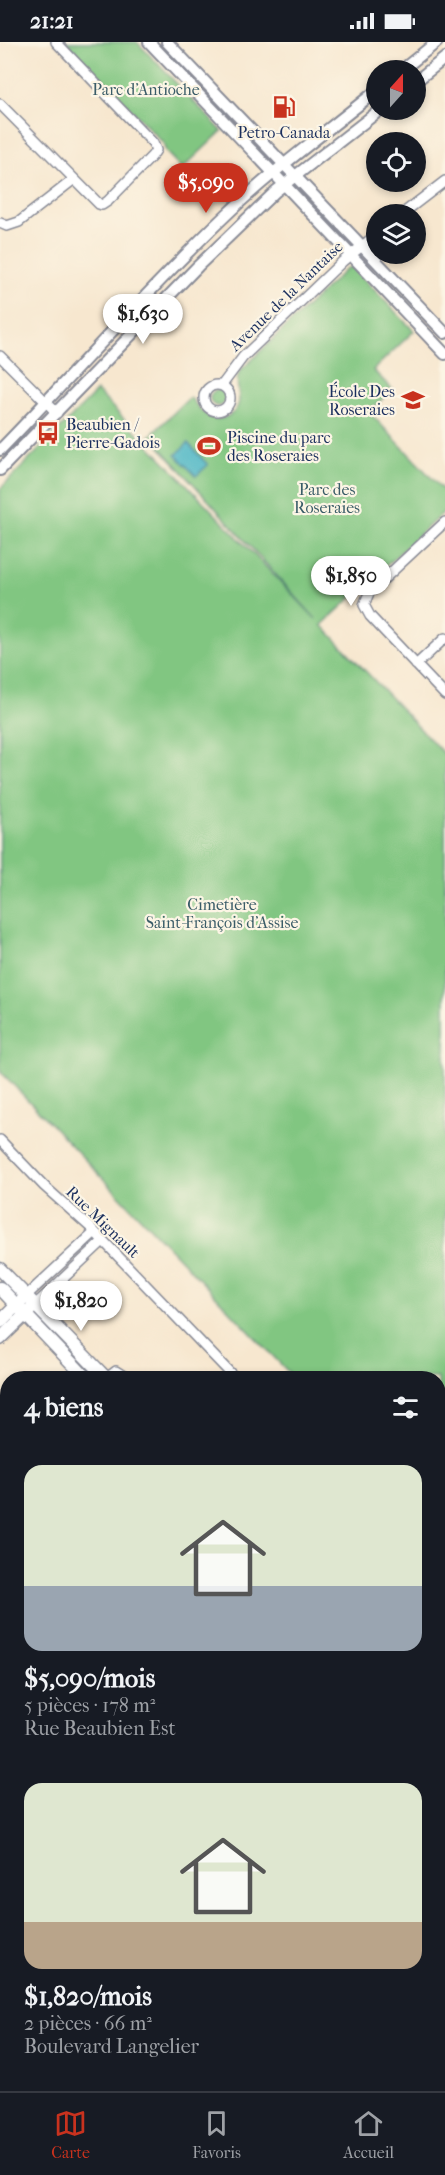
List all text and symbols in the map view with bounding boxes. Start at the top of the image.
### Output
text: 21:21 [30,8,74,34]
north arrow [366,60,426,120]
map controls [366,60,426,264]
park label: Parc d'Antioche [92,80,200,99]
fuel station icon: Petro-Canada [271,94,297,120]
place label: Petro-Canada [238,123,331,142]
button: locate [366,132,426,192]
pin: $5,090 [157,163,255,214]
text: $5,090 [178,171,234,194]
button: layers [366,204,426,264]
street label: Avenue de la Nantaise [225,237,347,356]
pin: $1,630 [94,294,192,345]
text: $1,630 [117,302,169,325]
place label: École Des Roseraies [329,381,395,419]
school or university icon: École Des Roseraies [400,387,426,413]
place label: Beaubien / Pierre-Gadois [66,415,160,452]
bus stop icon: Beaubien / Pierre-Gadois [35,420,61,446]
place label: Piscine du parc des Roseraies [227,428,331,465]
sports icon: Piscine du parc des Roseraies [196,433,222,459]
park label: Parc des Roseraies [294,480,360,517]
pin: $1,850 [302,556,400,607]
text: $1,850 [325,564,377,587]
park label: Cimetière Saint-François d'Assise [146,895,298,932]
street label: Rue Mignault [62,1182,144,1262]
pin: $1,820 [32,1281,130,1332]
text: $1,820 [54,1289,108,1312]
icon: filters [389,1391,422,1424]
text: 4 biens [24,1392,103,1423]
icon: home [169,1504,277,1612]
text: $5,090/mois [24,1663,155,1694]
text: 5 pièces · 178 m² [24,1694,155,1717]
text: Rue Beaubien Est [24,1717,176,1740]
icon: home [169,1822,277,1930]
text: $1,820/mois [24,1981,152,2012]
text: 2 pièces · 66 m² [24,2012,152,2035]
text: Boulevard Langelier [24,2035,199,2058]
tab: Carte [51,2107,90,2162]
tab: Favoris [192,2107,241,2162]
tab: Accueil [343,2107,394,2162]

